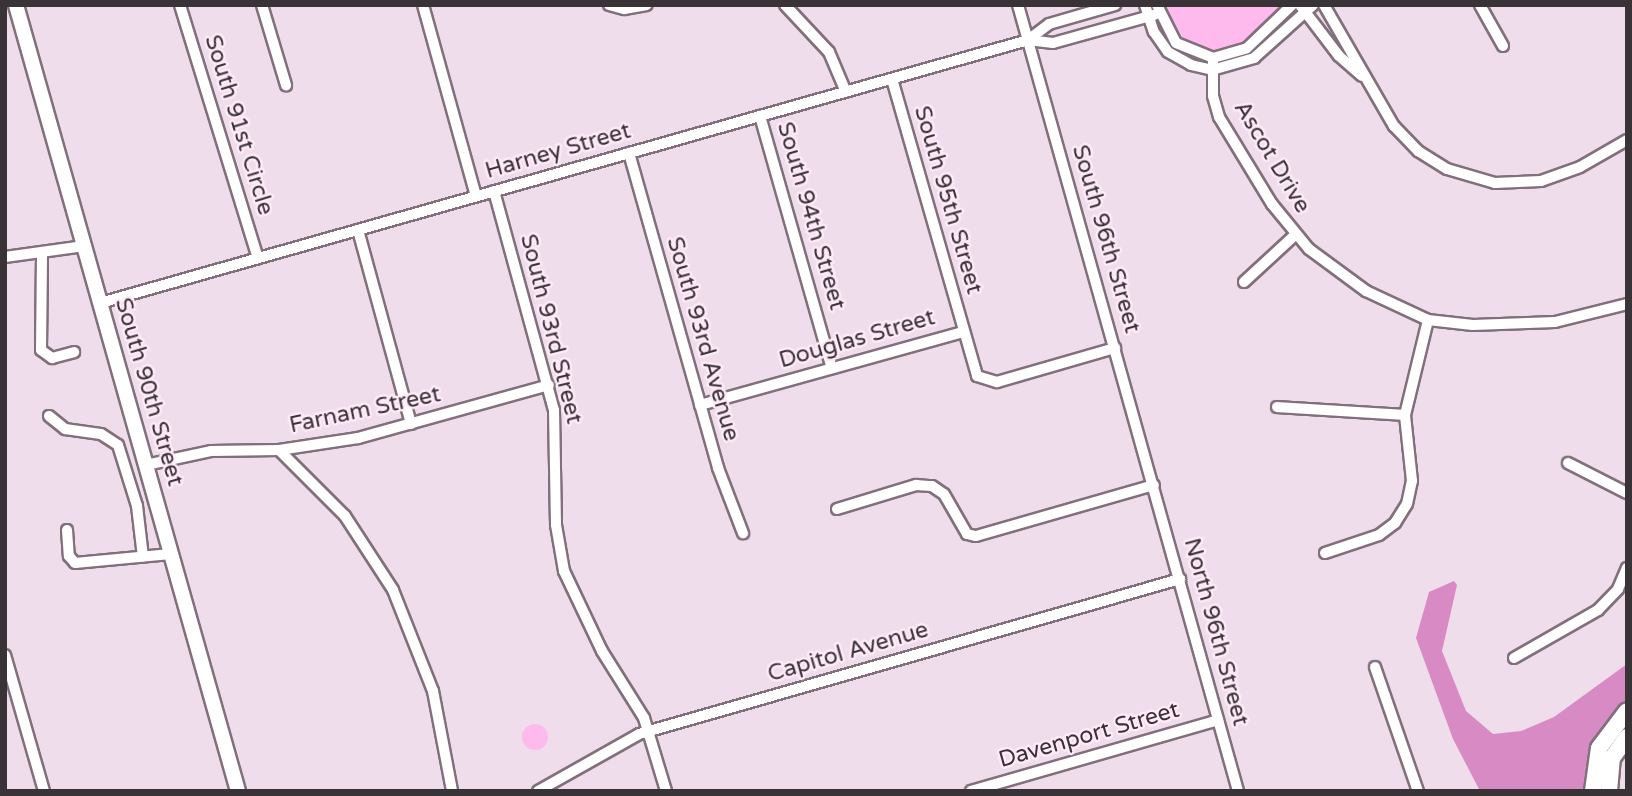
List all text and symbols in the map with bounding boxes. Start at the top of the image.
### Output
street label: South 91st Circle [199,32,279,218]
street label: Ascot Drive [1228,96,1316,218]
street label: South 95th Street [908,103,988,297]
street label: Harney Street [482,117,634,185]
street label: South 94th Street [771,119,851,313]
street label: South 96th Street [1066,142,1146,336]
street label: South 93rd Street [514,231,588,427]
street label: South 93rd Avenue [661,234,745,444]
street label: South 90th Street [109,295,189,489]
street label: Douglas Street [776,304,938,374]
street label: Farnam Street [287,381,443,439]
street label: North 96th Street [1178,535,1254,729]
street label: Capitol Avenue [765,616,931,688]
street label: Davenport Street [995,696,1183,774]

